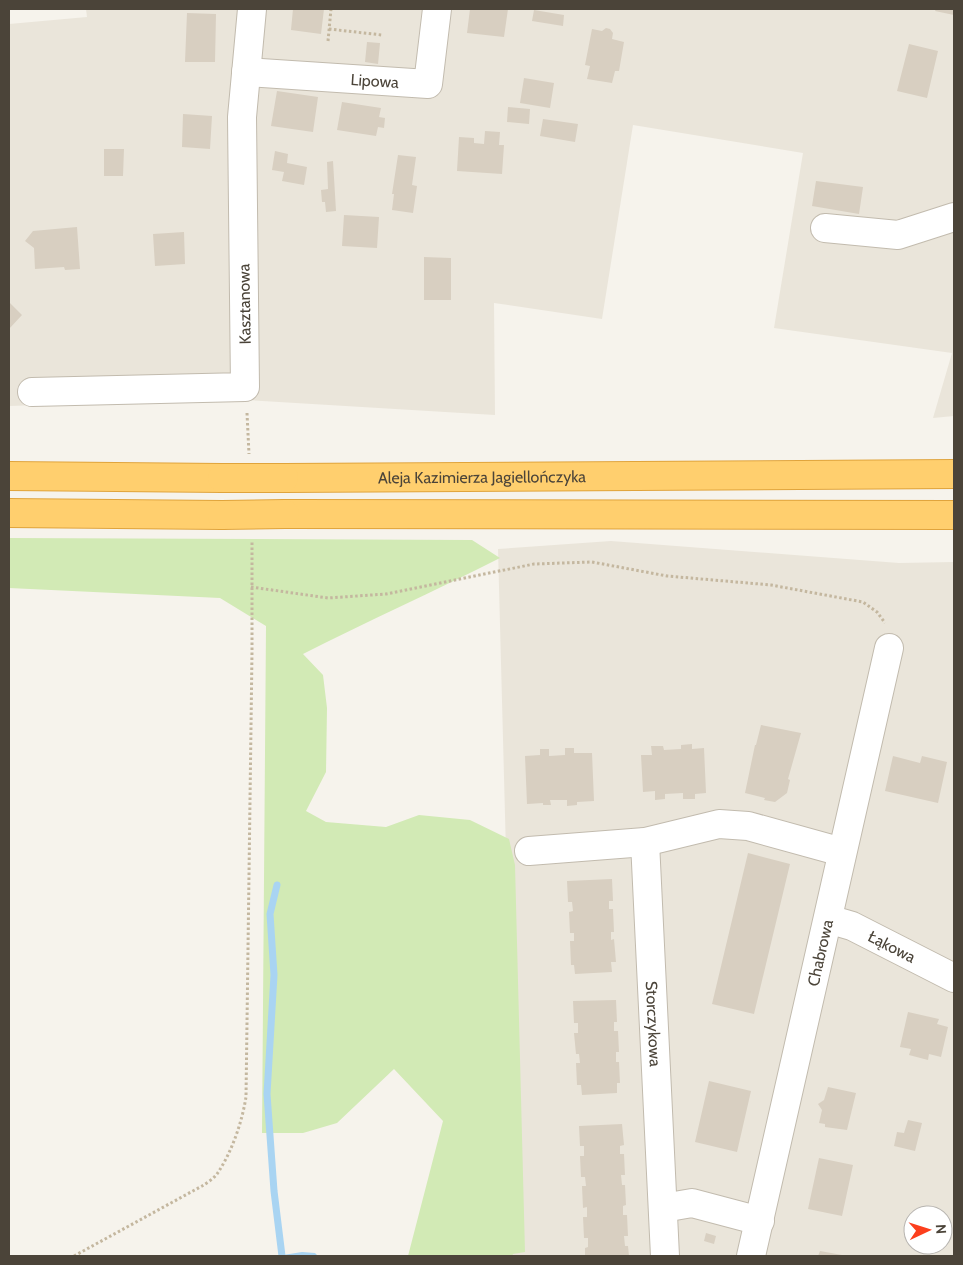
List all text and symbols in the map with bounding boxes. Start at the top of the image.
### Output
street label: Lipowa [350,70,400,92]
street label: Kasztanowa [234,263,255,345]
street label: Aleja Kazimierza Jagiellończyka [378,467,586,487]
street label: Chabrowa [804,917,837,988]
street label: Łąkowa [865,927,919,967]
street label: Storczykowa [642,980,665,1067]
north arrow [903,1205,953,1255]
text: N [932,1224,950,1235]

